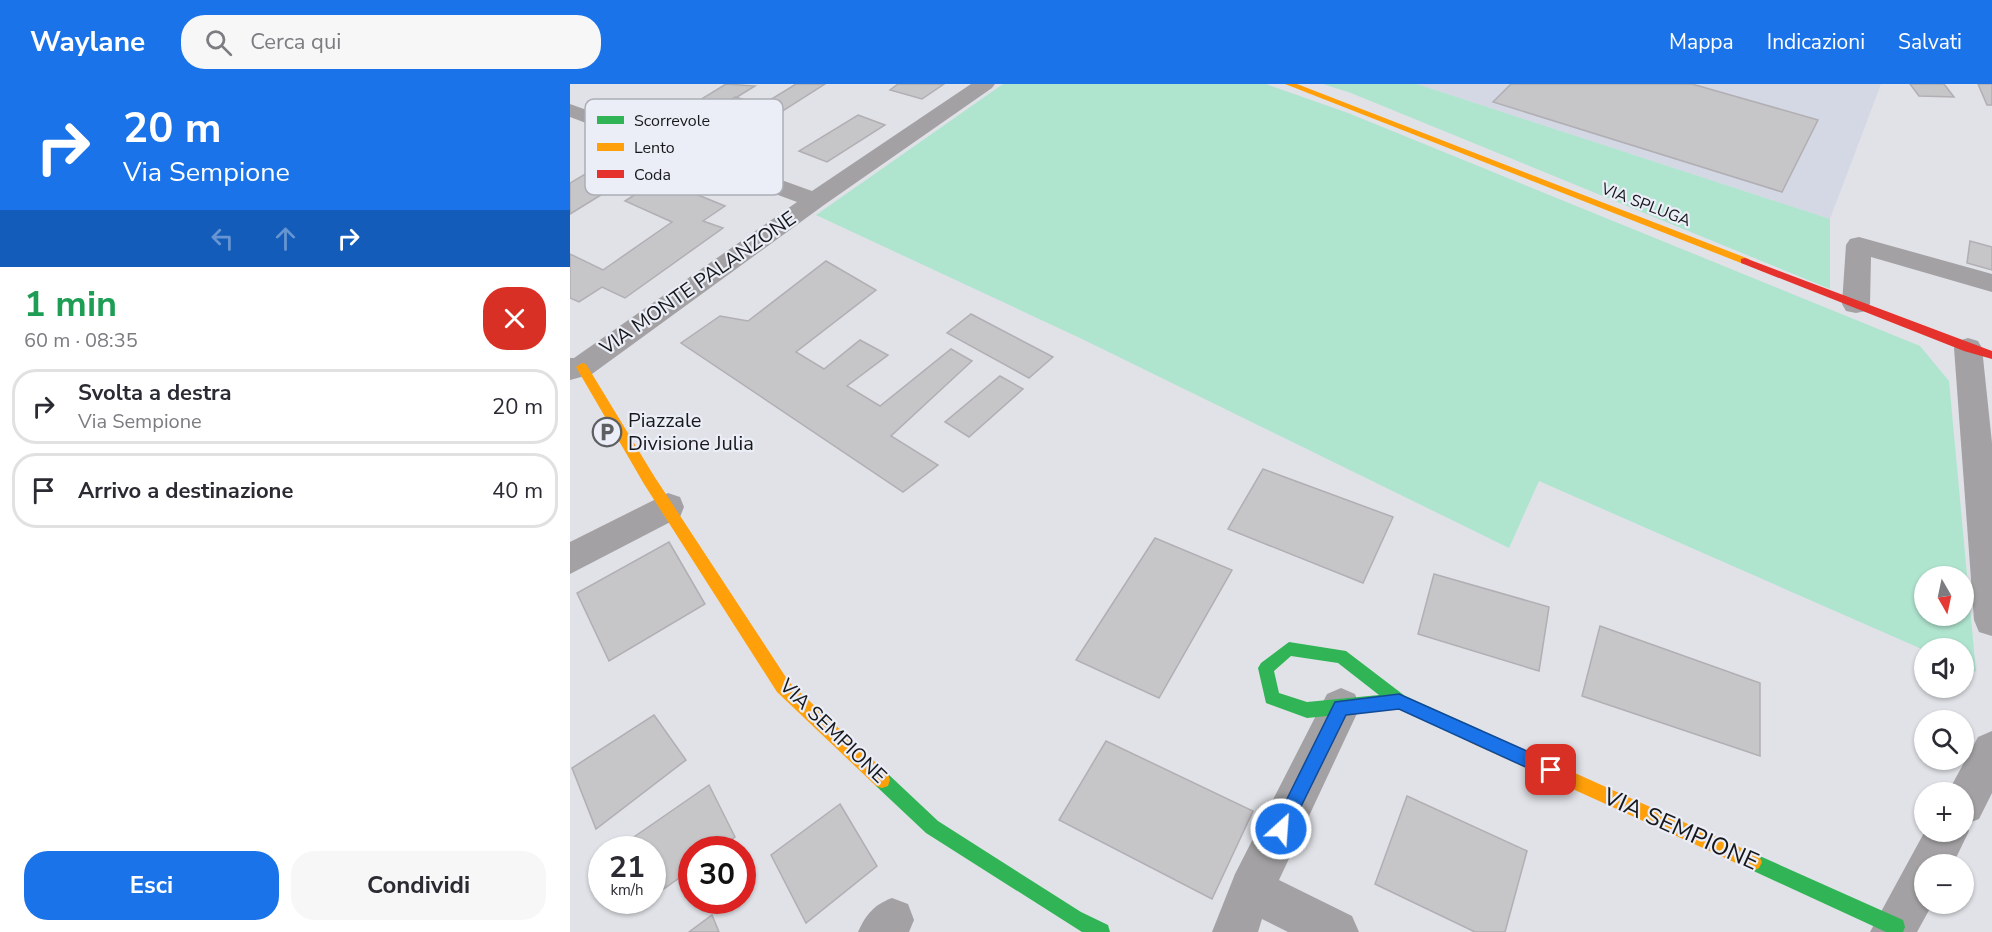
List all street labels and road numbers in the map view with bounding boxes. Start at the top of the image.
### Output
street label: VIA SPLUGA [1597,178,1694,232]
street label: VIA MONTE PALANZONE [594,205,801,362]
street label: VIA SEMPIONE [773,672,892,789]
street label: VIA SEMPIONE [1597,780,1764,878]

